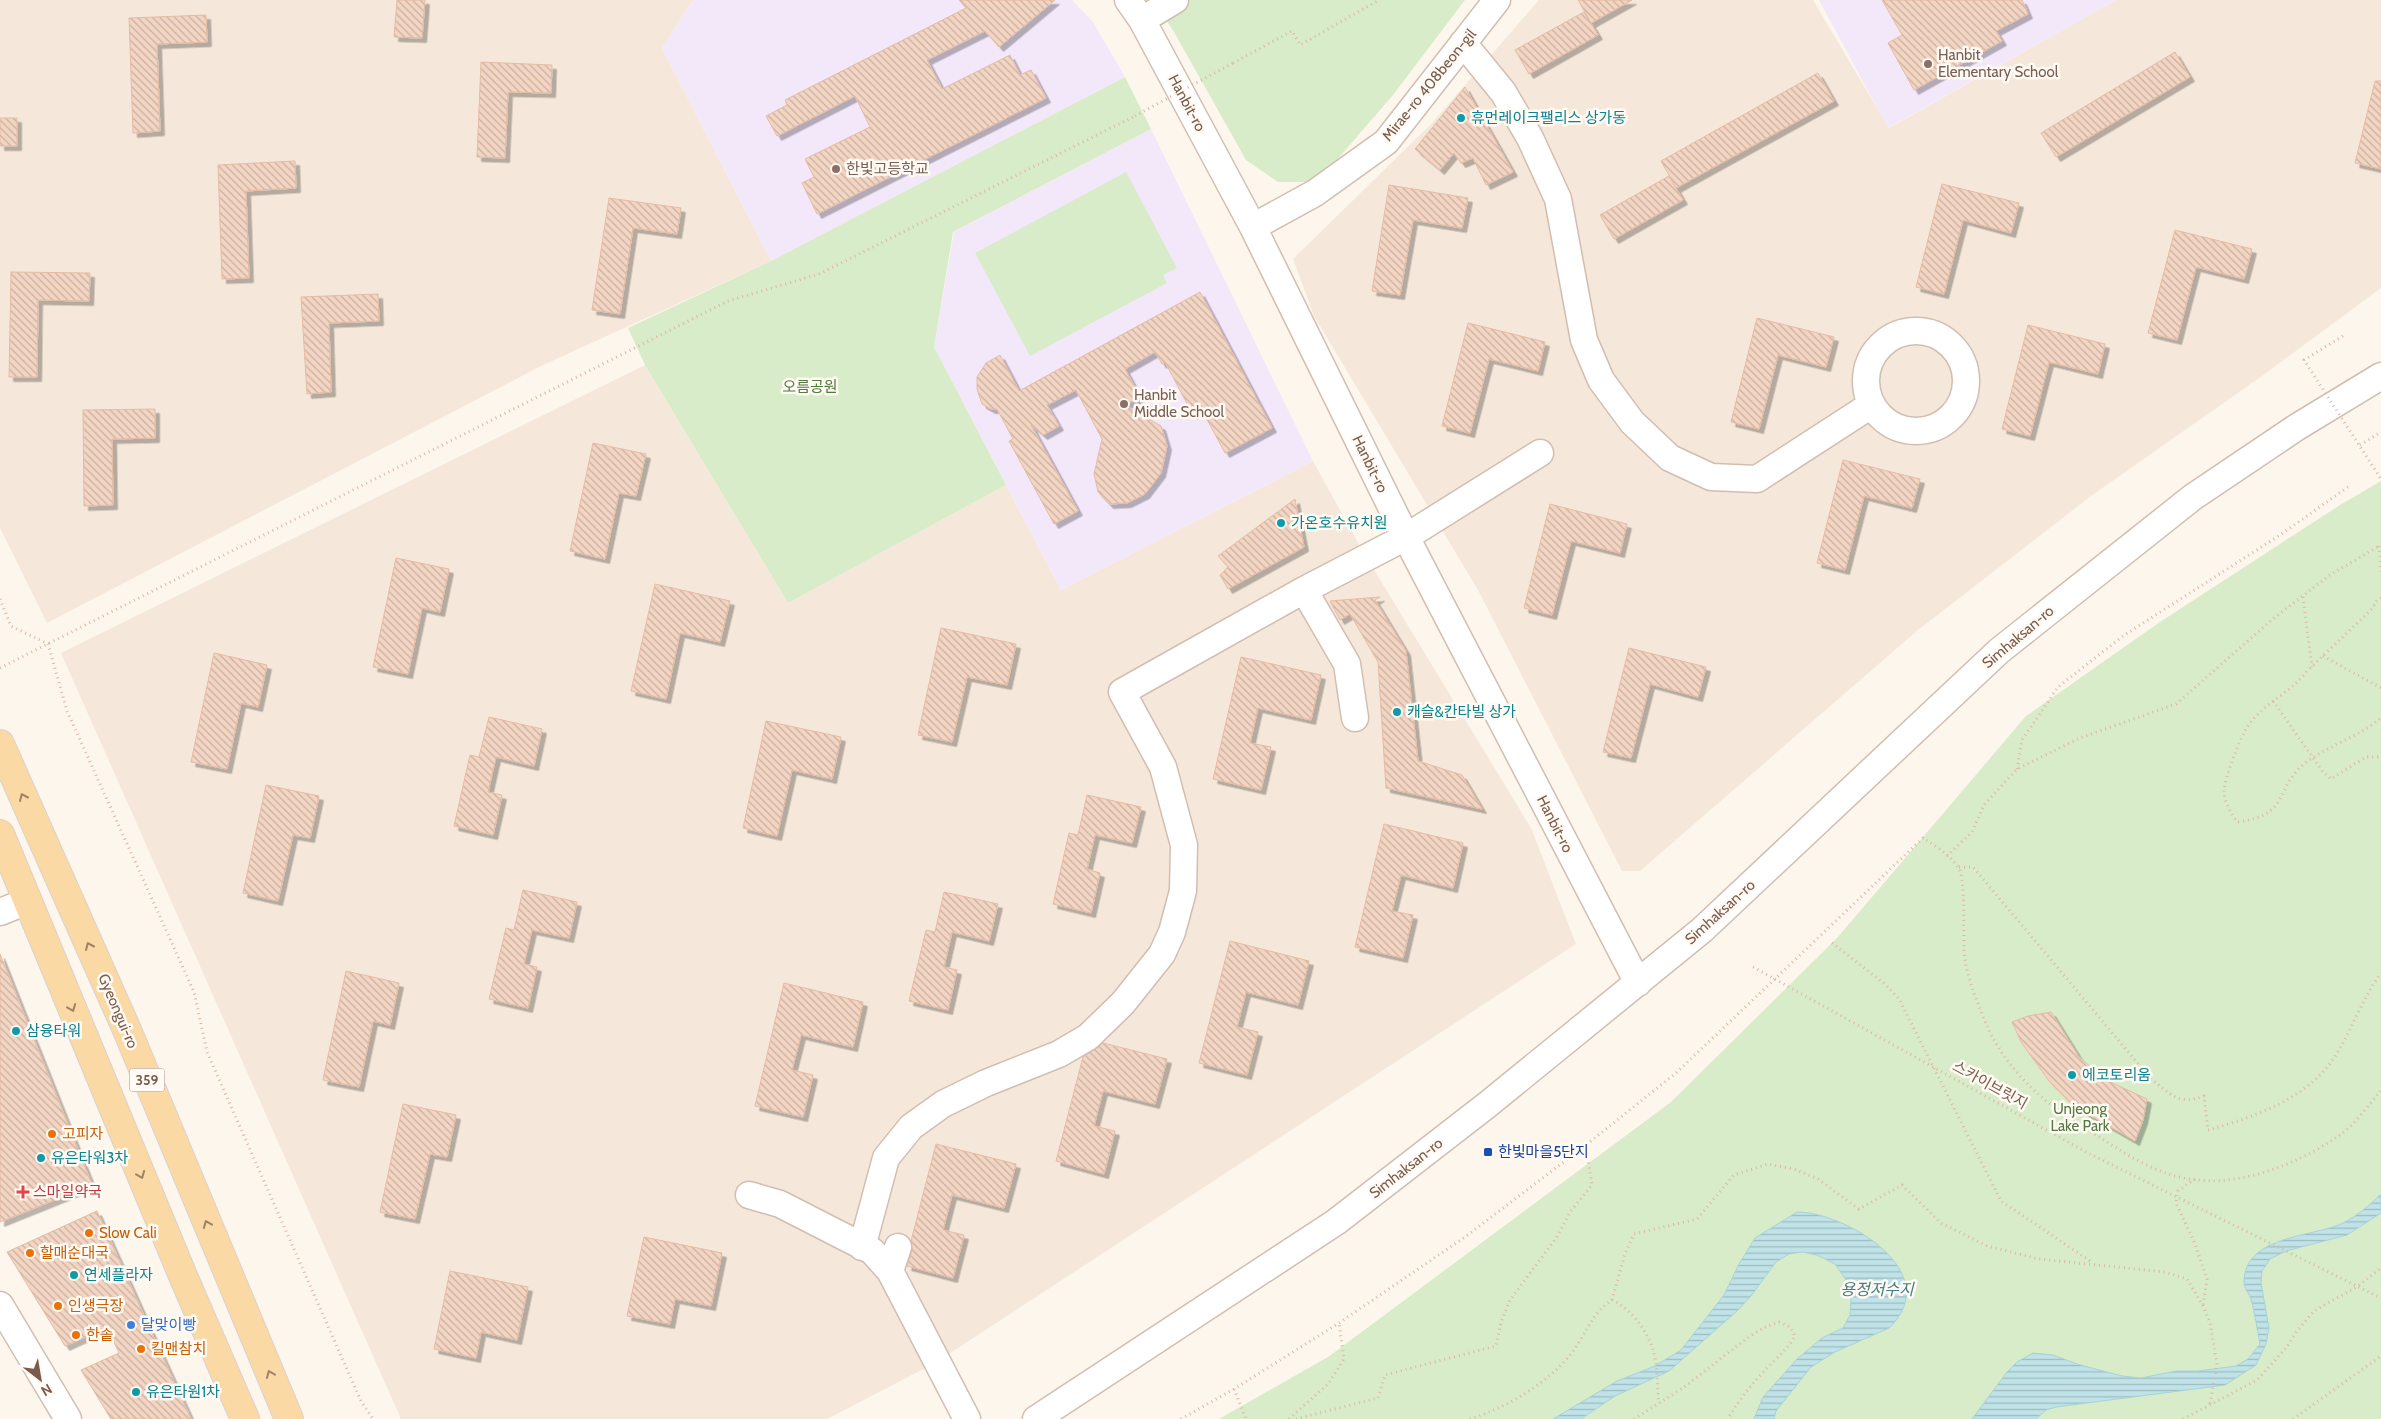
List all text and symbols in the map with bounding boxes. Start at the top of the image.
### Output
street label: Mirae-ro 408beon-gil [1378,25,1480,145]
place label: Hanbit Elementary School [1938,46,2059,81]
marker: Hanbit Elementary School [1922,58,1934,70]
street label: Hanbit-ro [1165,72,1209,134]
place label: 휴먼레이크팰리스 상가동 [1471,109,1626,127]
marker: 휴먼레이크팰리스 상가동 [1455,112,1467,124]
place label: 한빛고등학교 [846,160,929,178]
marker: 한빛고등학교 [830,163,842,175]
park label: 오름공원 [782,378,838,396]
place label: Hanbit Middle School [1134,386,1225,421]
marker: Hanbit Middle School [1118,398,1130,410]
street label: Hanbit-ro [1348,432,1392,496]
place label: 가온호수유치원 [1291,514,1388,532]
marker: 가온호수유치원 [1275,517,1287,529]
street label: Simhaksan-ro [1979,602,2057,672]
place label: 캐슬&칸타빌 상가 [1407,703,1516,721]
marker: 캐슬&칸타빌 상가 [1391,706,1403,718]
street label: Hanbit-ro [1533,792,1577,856]
one-way arrow [19,793,30,802]
street label: Simhaksan-ro [1681,876,1759,948]
one-way arrow [85,942,96,951]
street label: Gyeongui-ro [94,971,142,1051]
one-way arrow [66,1004,76,1012]
place label: 삼융타워 [26,1022,81,1040]
marker: 삼융타워 [10,1025,22,1037]
street label: 스카이브릿지 [1949,1057,2031,1113]
place label: 에코토리움 [2082,1066,2151,1084]
road number: 359 [130,1068,164,1092]
marker: 에코토리움 [2066,1069,2078,1081]
park label: Unjeong Lake Park [2050,1100,2110,1135]
place label: 고피자 [62,1125,104,1143]
marker: 고피자 [46,1128,58,1140]
street label: Simhaksan-ro [1366,1134,1446,1202]
place label: 한빛마을5단지 [1498,1143,1589,1161]
marker: 한빛마을5단지 [1482,1146,1494,1158]
place label: 유은타워3차 [51,1149,128,1167]
marker: 유은타워3차 [35,1152,47,1164]
one-way arrow [135,1170,145,1179]
place label: 스마일약국 [33,1183,102,1201]
marker: 스마일약국 [17,1186,29,1198]
one-way arrow [203,1220,213,1229]
place label: Slow Cali [99,1224,157,1242]
marker: Slow Cali [83,1227,95,1239]
place label: 할매순대국 [40,1244,109,1262]
marker: 할매순대국 [24,1247,36,1259]
place label: 연세플라자 [84,1266,153,1284]
marker: 연세플라자 [68,1269,80,1281]
water label: 용정저수지 [1840,1280,1915,1299]
place label: 인생극장 [68,1297,123,1315]
marker: 인생극장 [52,1300,64,1312]
place label: 달맞이빵 [141,1316,196,1334]
marker: 달맞이빵 [125,1319,137,1331]
place label: 한솥 [86,1326,114,1344]
marker: 한솥 [70,1329,82,1341]
place label: 킬맨참치 [151,1340,206,1358]
marker: 킬맨참치 [135,1343,147,1355]
north arrow [15,1354,65,1404]
one-way arrow [265,1370,276,1379]
text: N [38,1380,56,1400]
place label: 유은타원1차 [146,1383,220,1401]
marker: 유은타원1차 [130,1386,142,1398]

